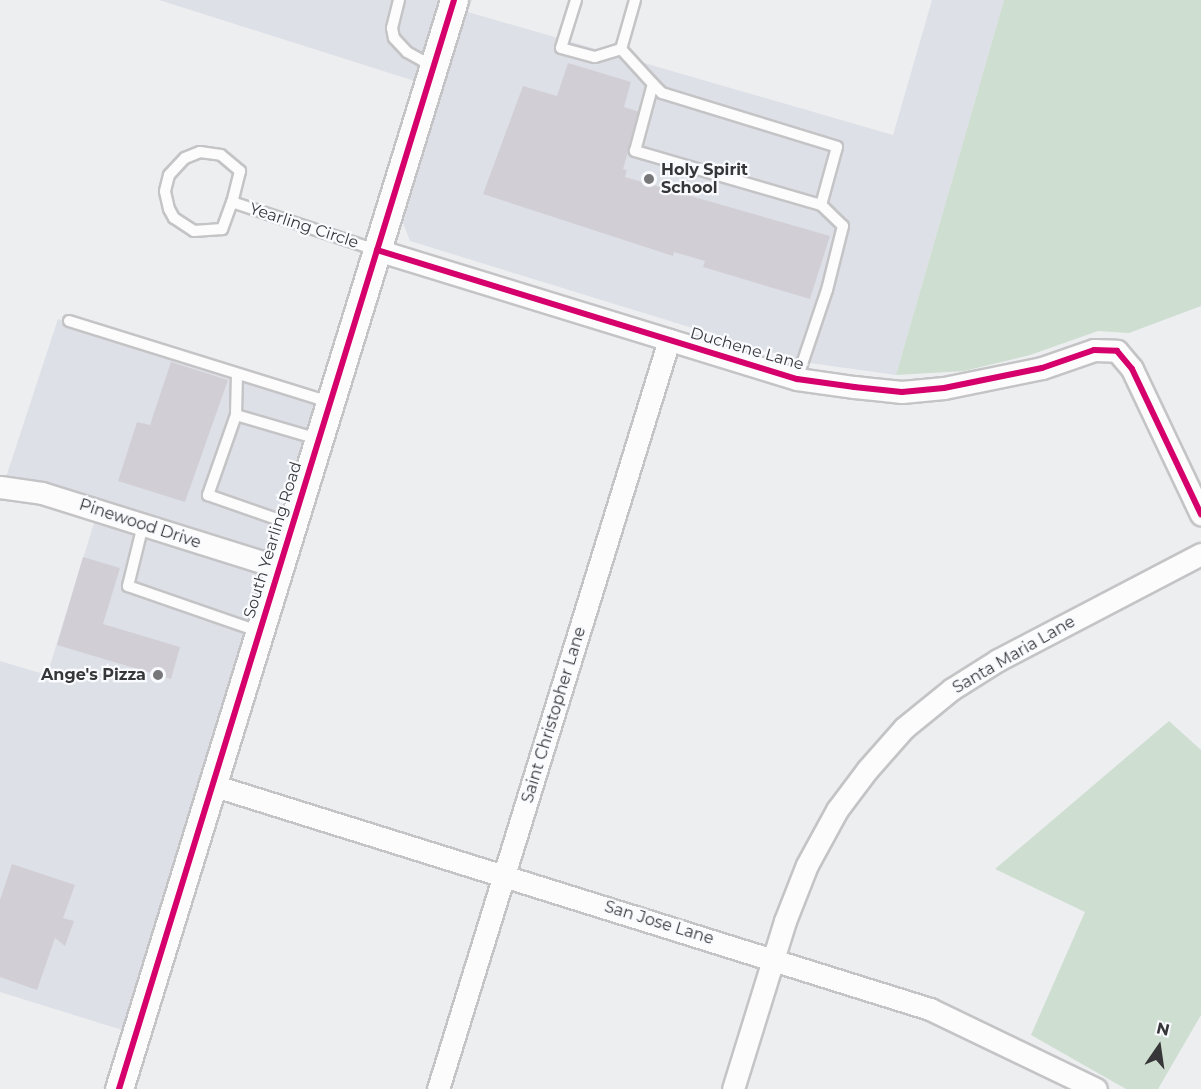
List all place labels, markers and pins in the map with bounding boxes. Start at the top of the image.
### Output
place label: Holy Spirit School [661,160,748,198]
marker: Holy Spirit School [642,172,656,186]
place label: Ange's Pizza [41,665,146,685]
marker: Ange's Pizza [151,668,165,682]

